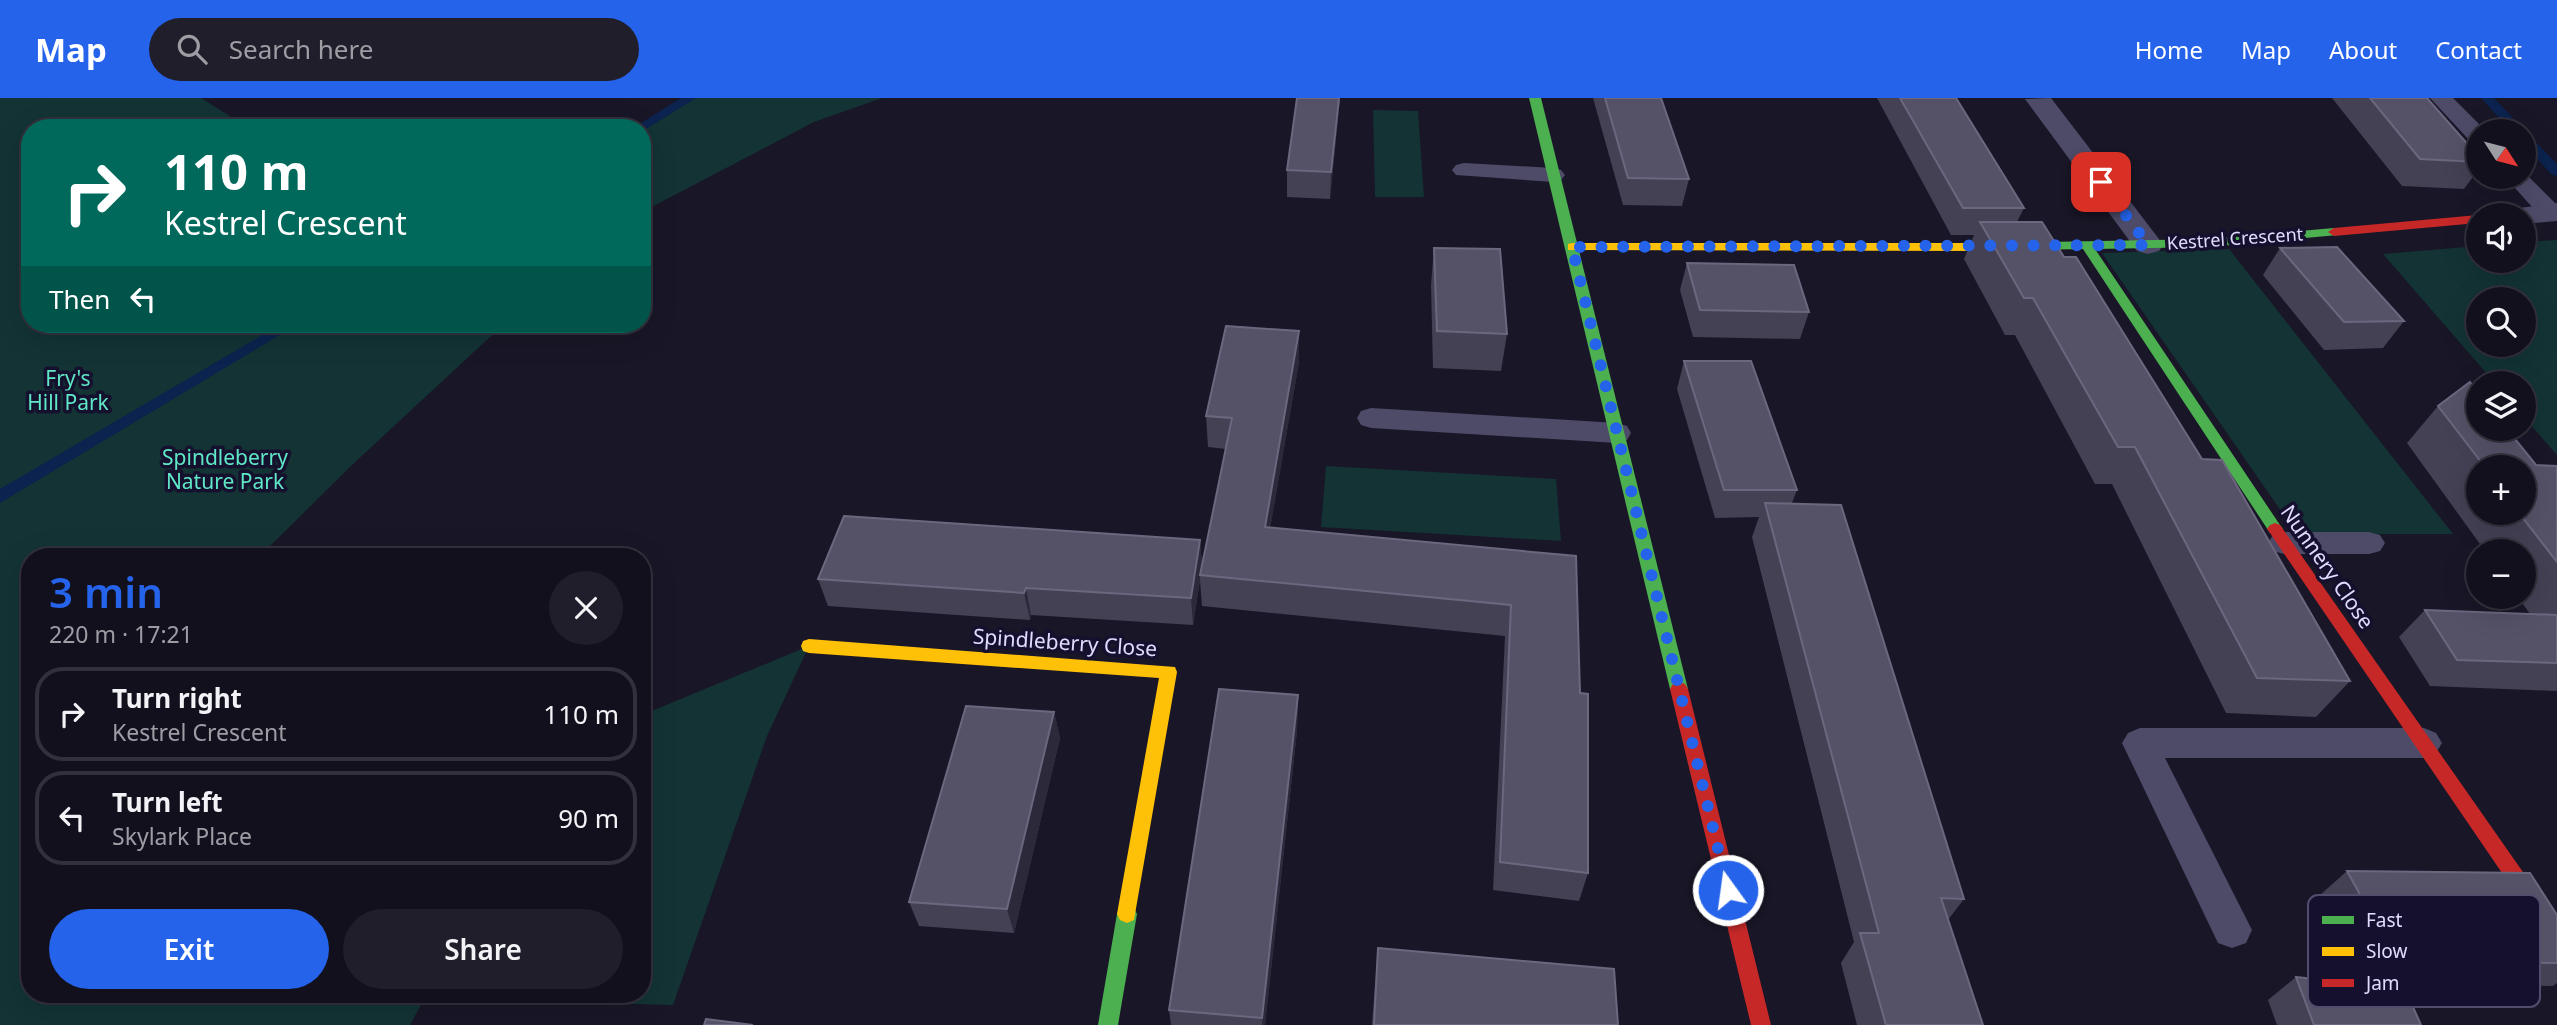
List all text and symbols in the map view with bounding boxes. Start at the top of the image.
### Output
search box [149,18,639,81]
text: Map [35,27,107,72]
icon: search [173,30,211,68]
text: Search here [229,31,373,67]
text: Home [2135,33,2203,66]
text: Map [2241,33,2291,66]
text: About [2329,33,2397,66]
text: Contact [2435,33,2522,66]
north arrow [2466,119,2536,189]
map controls [2466,119,2536,609]
text: 110 m [164,138,309,204]
icon: right [49,147,140,238]
pin [2071,152,2131,212]
icon: arrive [2082,163,2120,201]
text: Kestrel Crescent [164,201,407,244]
button: sound [2466,203,2536,273]
street label: Kestrel Crescent [2166,221,2304,255]
icon: left [124,280,162,318]
text: Then [49,281,110,317]
button: search [2466,287,2536,357]
park label: Fry's Hill Park [27,364,110,416]
button: layers [2466,371,2536,441]
park label: Spindleberry Nature Park [162,443,288,495]
button: + [2466,455,2536,525]
street label: Nunnery Close [2275,499,2381,634]
button: − [2466,539,2536,609]
text: 3 min [49,563,163,620]
button: close [549,571,623,645]
text: 220 m · 17:21 [49,618,193,650]
street label: Spindleberry Close [972,622,1158,662]
text: Turn right [112,680,242,716]
icon: right [53,695,91,733]
text: 110 m [543,696,619,732]
text: Kestrel Crescent [112,716,287,748]
text: Turn left [112,784,223,820]
icon: left [53,799,91,837]
text: 90 m [558,800,619,836]
text: Skylark Place [112,820,252,852]
position arrow [1691,853,1765,927]
legend [2308,895,2540,1007]
text: Fast [2366,907,2403,933]
button: Exit [49,909,329,989]
button: Share [343,909,623,989]
text: Slow [2366,938,2407,964]
text: Jam [2364,970,2400,996]

